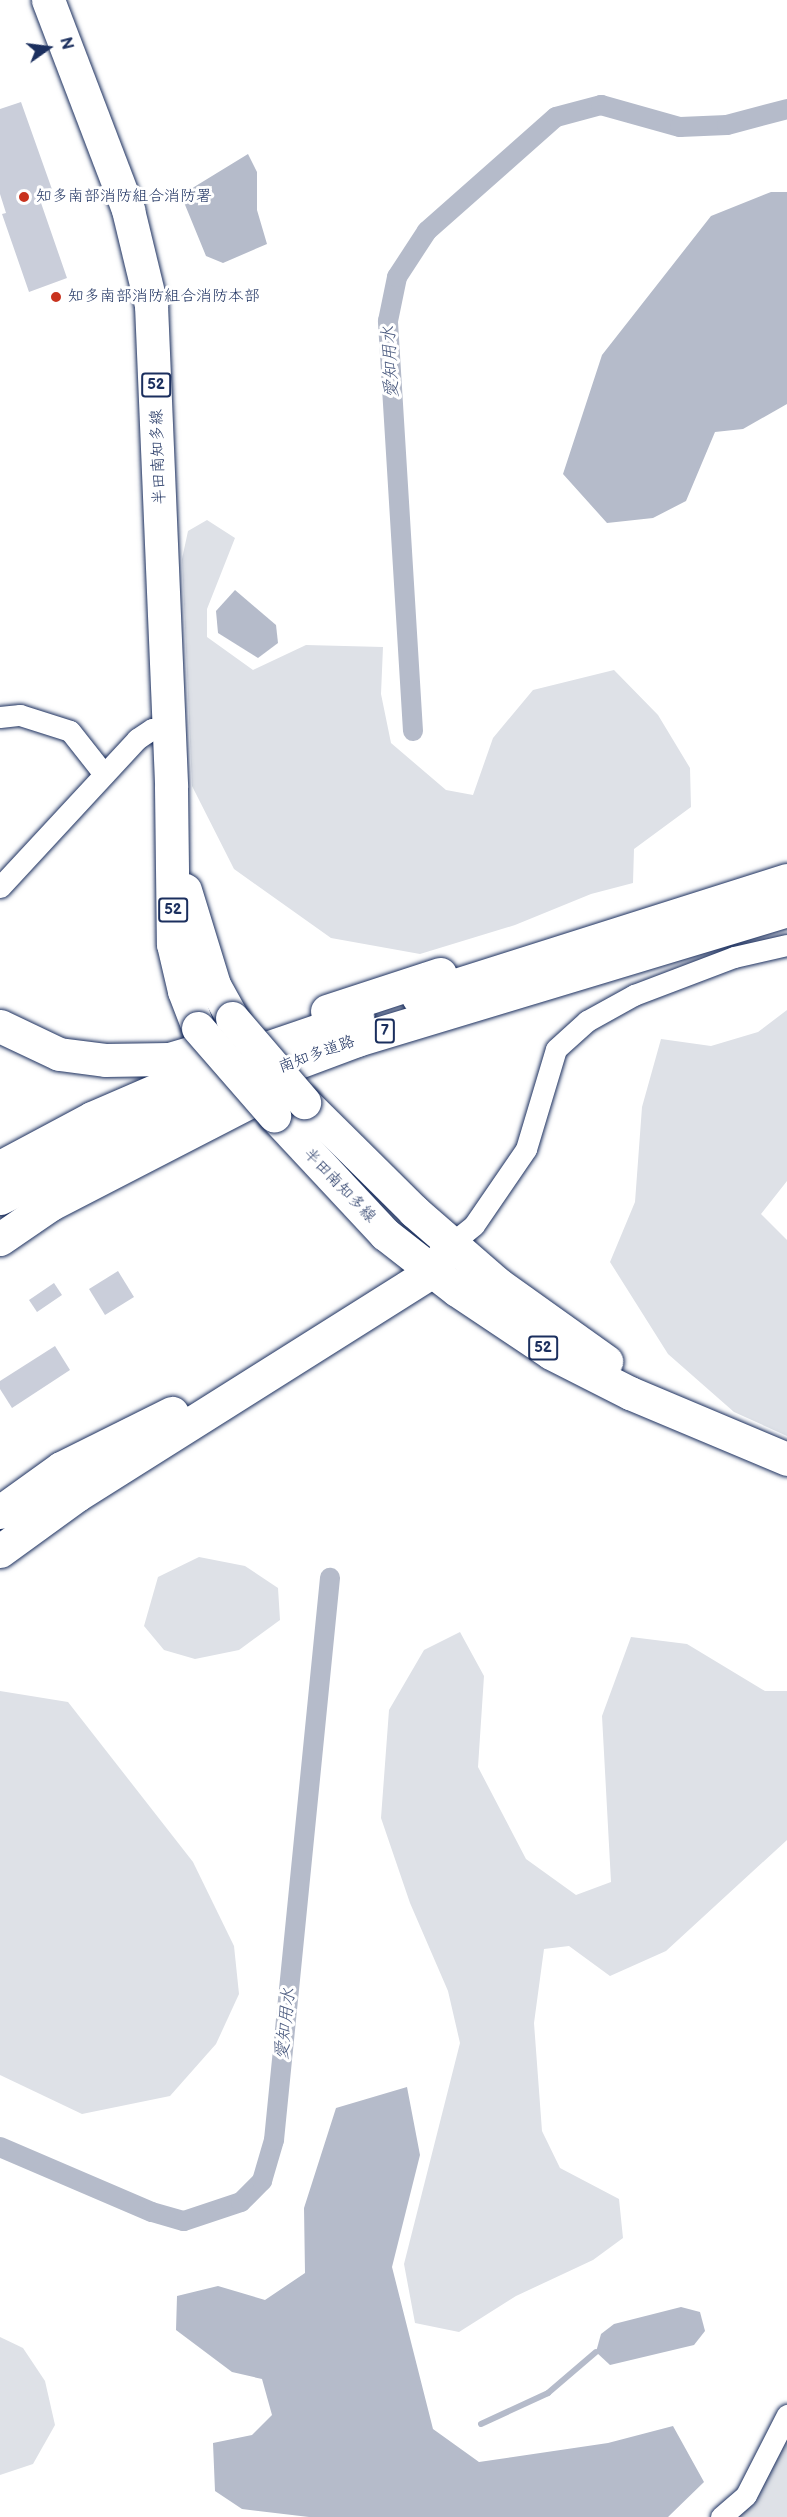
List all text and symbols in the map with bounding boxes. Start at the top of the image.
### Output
north arrow [18,18,78,78]
text: N [55,35,77,52]
place label: 知多南部消防組合消防署 [36,187,212,207]
marker: 知多南部消防組合消防署 [17,190,31,204]
place label: 知多南部消防組合消防本部 [68,287,260,307]
marker: 知多南部消防組合消防本部 [49,290,63,304]
water label: 愛知用水 [378,325,404,399]
road number: 52 [141,373,171,397]
street label: 半田南知多線 [148,409,170,505]
road number: 52 [158,898,188,922]
road number: 7 [374,1019,396,1043]
street label: 南知多道路 [276,1032,358,1078]
street label: 半田南知多線 [299,1145,379,1227]
road number: 52 [528,1336,558,1360]
water label: 愛知用水 [271,1987,301,2061]

